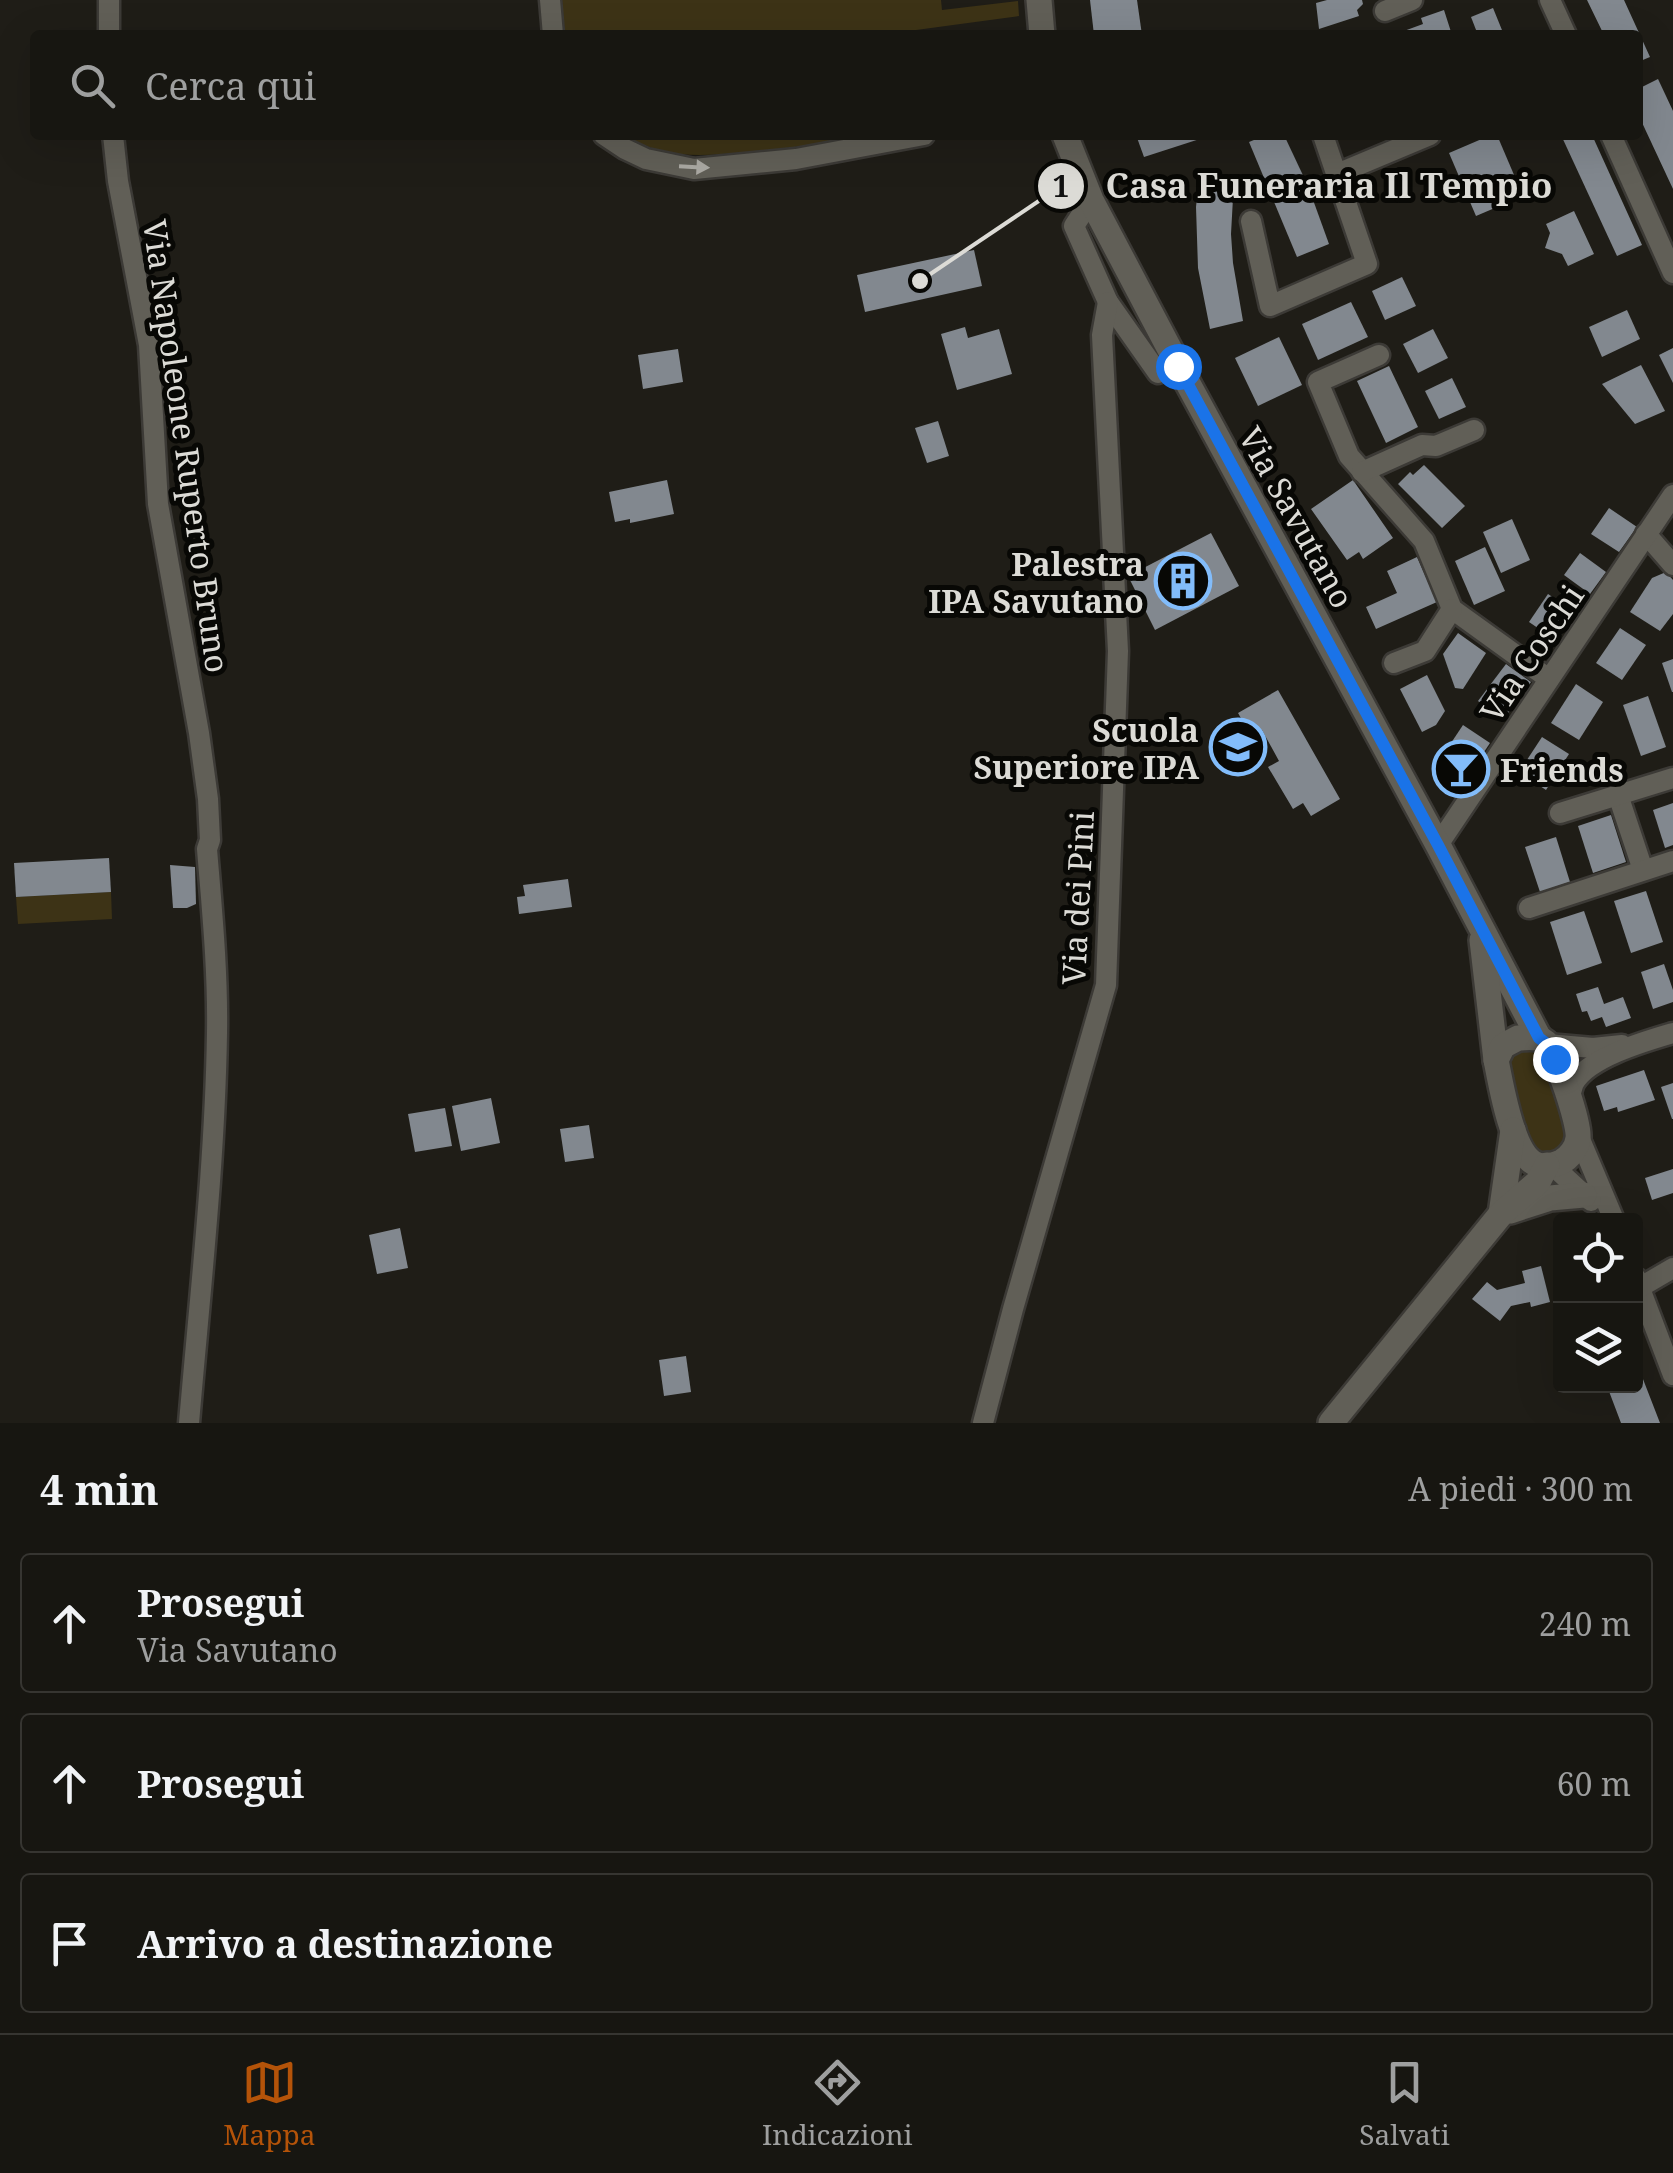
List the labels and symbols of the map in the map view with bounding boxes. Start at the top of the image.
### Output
callout: Casa Funeraria Il Tempio [1036,154,1573,219]
one-way arrow [679,159,710,175]
text: Casa Funeraria Il Tempio [1105,161,1553,208]
text: 1 [1053,165,1069,206]
street label: Via Napoleone Ruperto Bruno [134,217,240,675]
route start [1156,344,1202,390]
street label: Via Savutano [1230,419,1364,615]
place label: Palestra IPA Savutano [928,542,1144,622]
building icon: Palestra IPA Savutano [1153,551,1213,611]
street label: Via Coschi [1469,576,1593,730]
place label: Scuola Superiore IPA [973,708,1200,788]
school or university icon: Scuola Superiore IPA [1208,717,1268,777]
bar icon: Friends [1431,739,1491,799]
place label: Friends [1500,748,1624,791]
street label: Via dei Pini [1051,810,1103,986]
route end [1533,1037,1579,1083]

